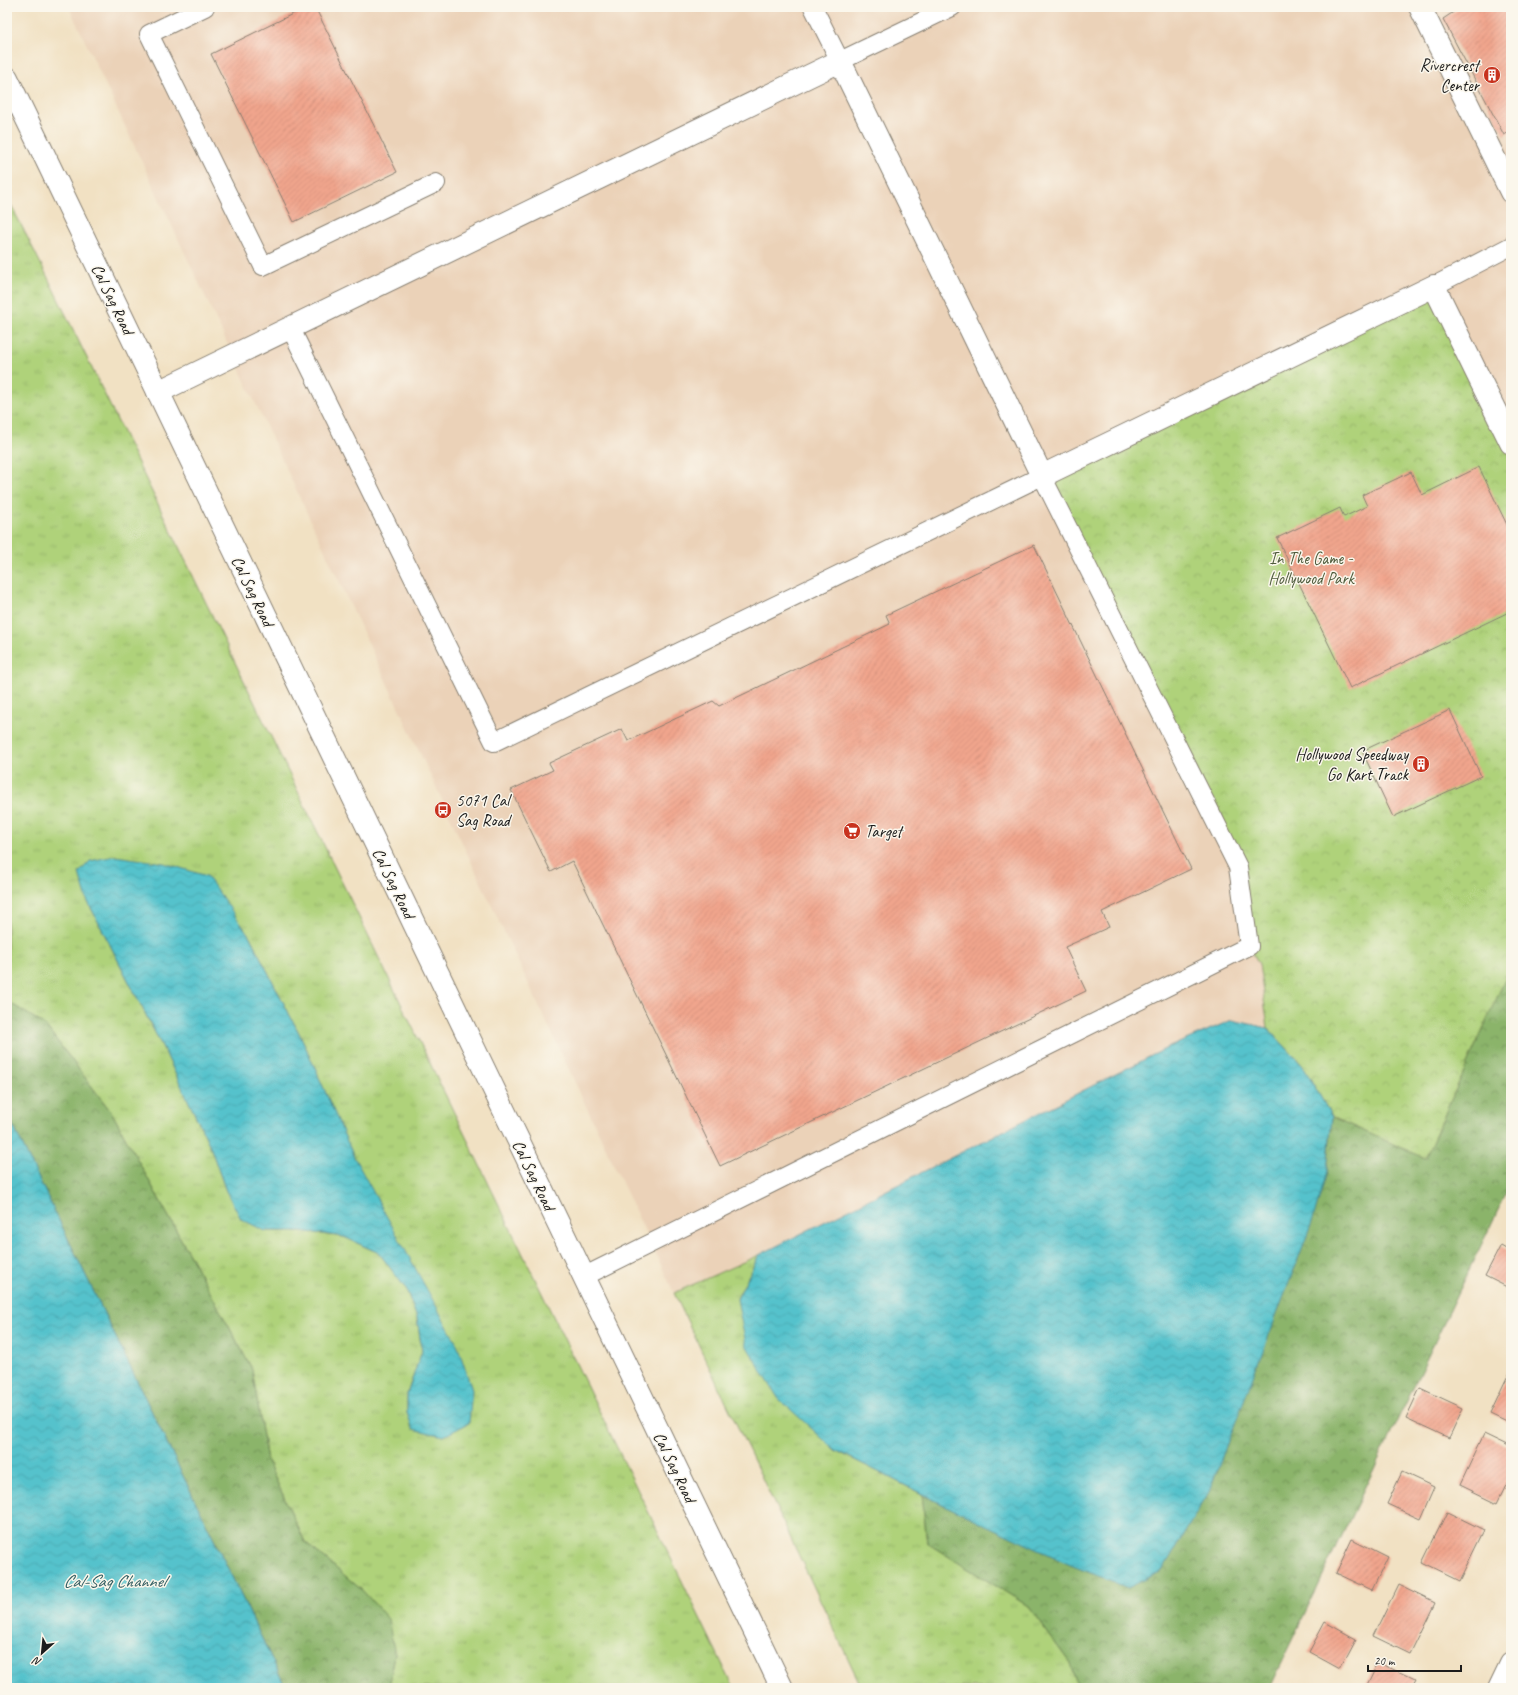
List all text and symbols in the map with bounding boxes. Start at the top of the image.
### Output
place label: Rivercrest Center [1420,55,1481,96]
building icon: Rivercrest Center [1482,65,1502,85]
street label: Cal Sag Road [86,260,140,340]
park label: In The Game - Hollywood Park [1268,548,1356,589]
street label: Cal Sag Road [226,552,280,632]
place label: Hollywood Speedway Go Kart Track [1295,744,1410,785]
building icon: Hollywood Speedway Go Kart Track [1411,754,1431,774]
place label: 5071 Cal Sag Road [456,790,513,831]
bus stop icon: 5071 Cal Sag Road [433,800,453,820]
supermarket icon: Target [842,821,862,841]
place label: Target [865,821,904,842]
street label: Cal Sag Road [367,844,421,924]
street label: Cal Sag Road [507,1136,561,1216]
street label: Cal Sag Road [648,1428,702,1508]
water label: Cal-Sag Channel [63,1570,171,1592]
north arrow [22,1633,62,1673]
scale bar [1368,1647,1461,1673]
text: N [29,1653,44,1670]
text: 20 m [1374,1653,1396,1669]

